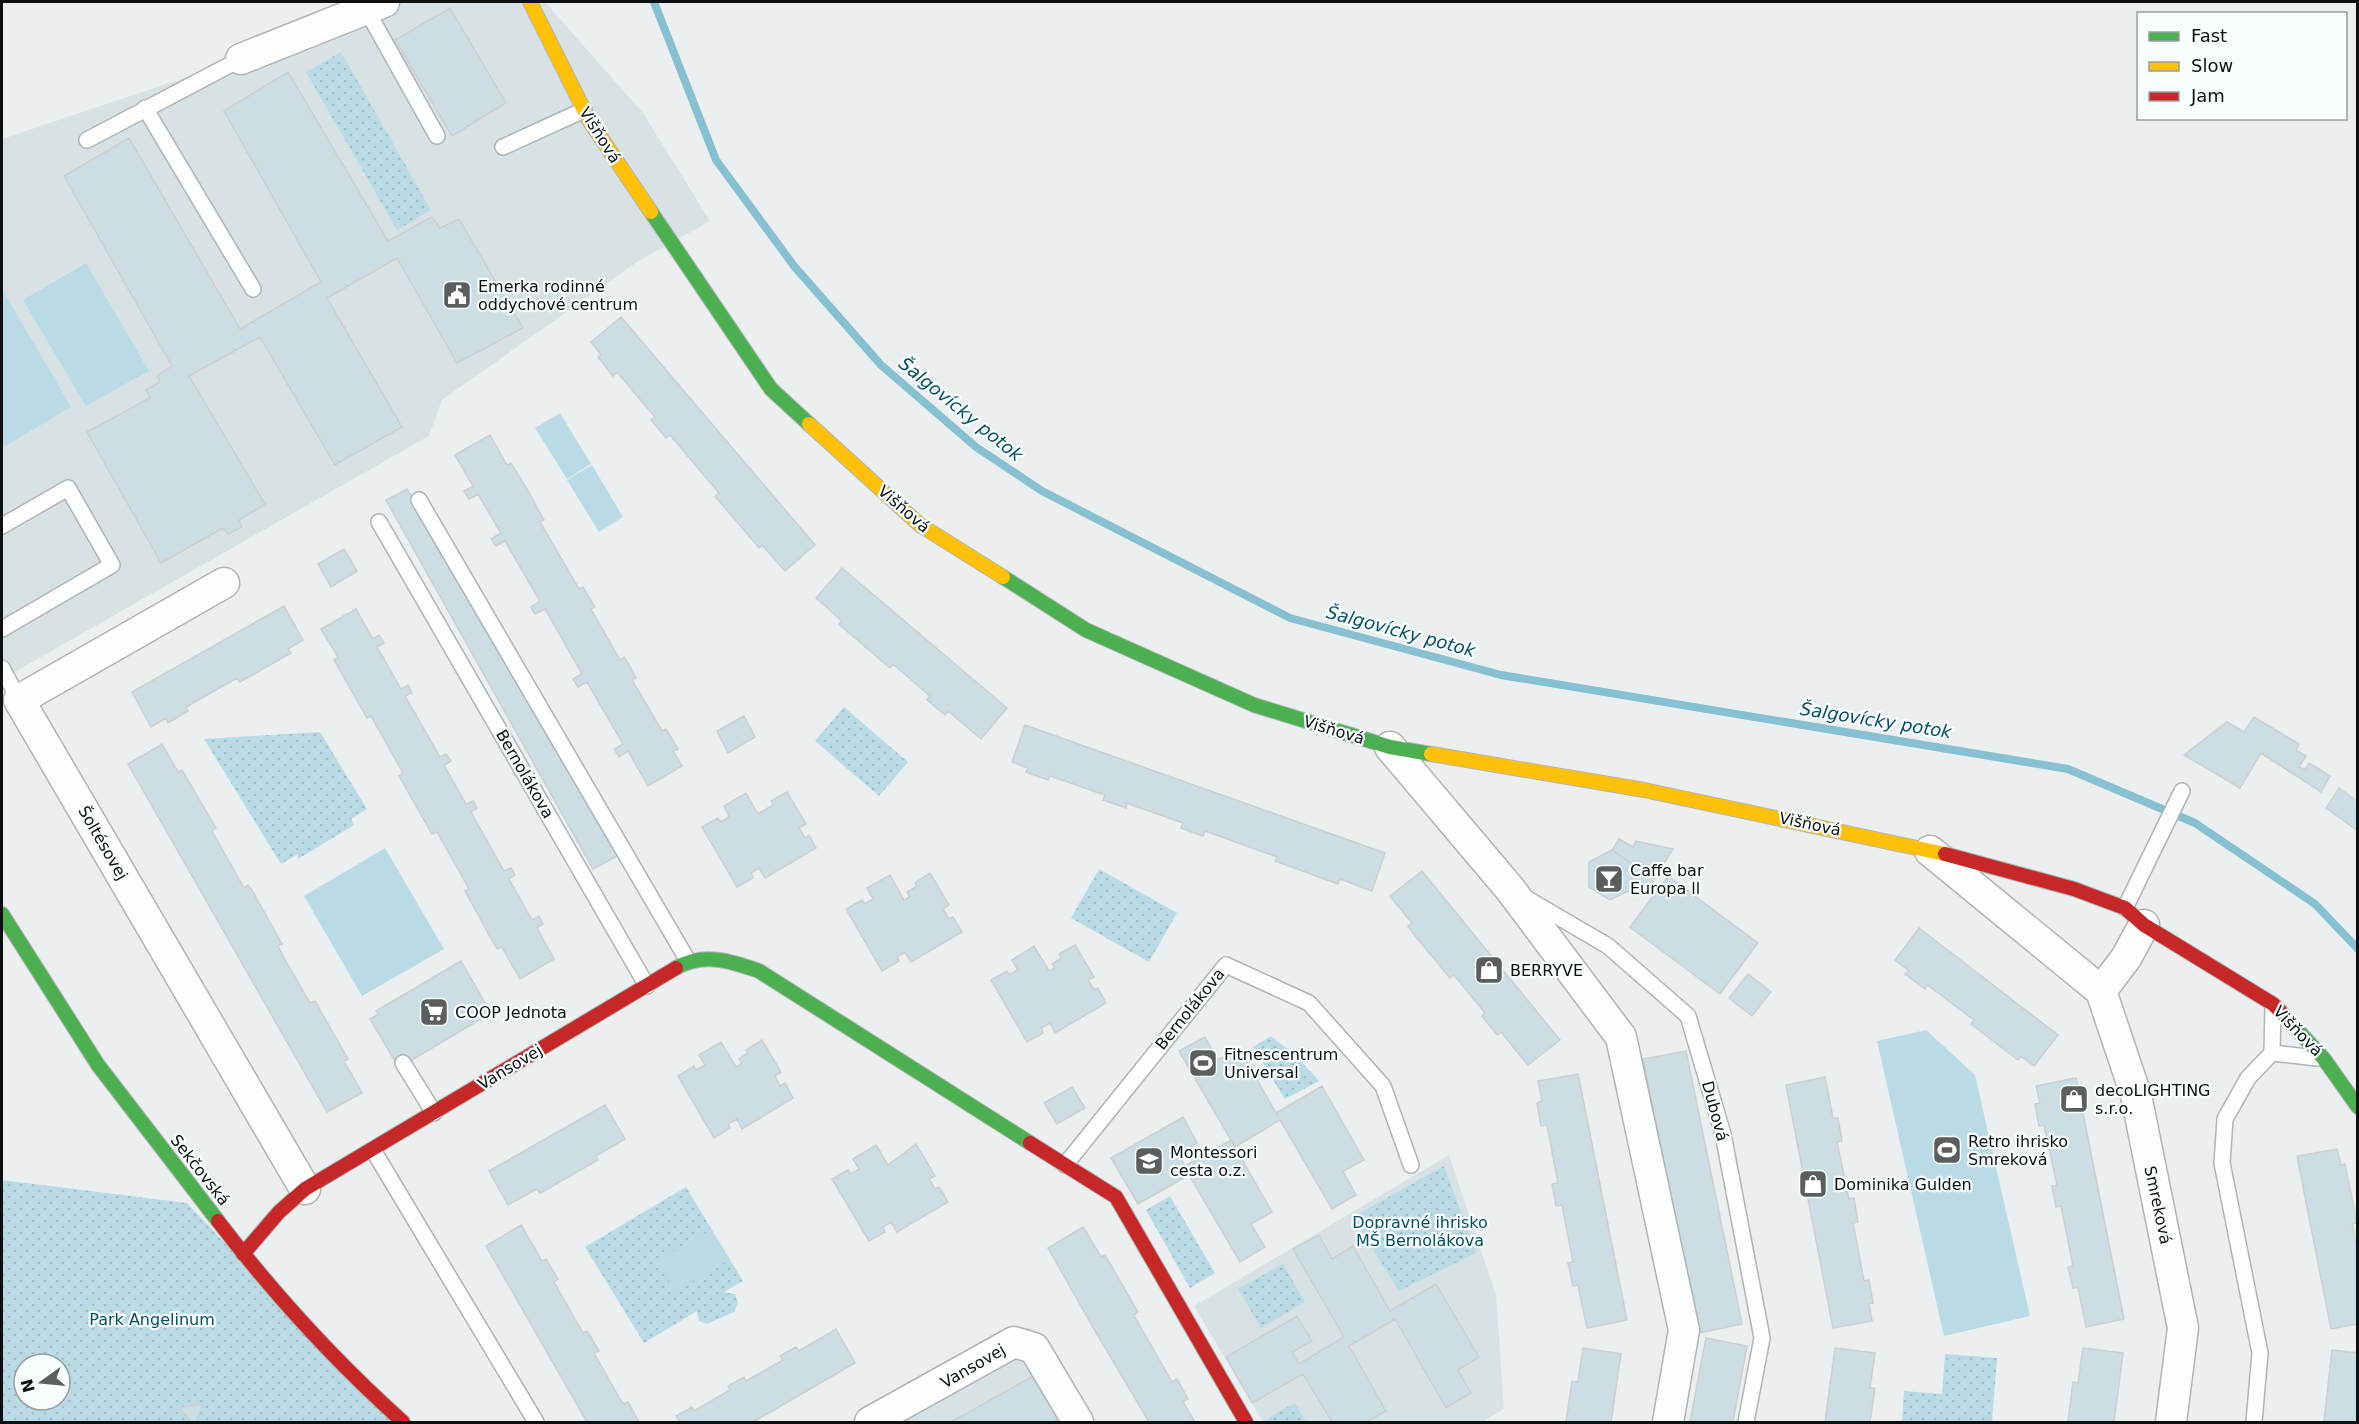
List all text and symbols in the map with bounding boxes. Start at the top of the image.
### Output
legend [2137,12,2347,120]
text: Fast [2191,25,2227,46]
text: Slow [2191,55,2233,76]
text: Jam [2190,85,2225,106]
street label: Višňová [575,103,625,167]
place label: Emerka rodinné oddychové centrum [478,277,638,314]
public building icon: Emerka rodinné oddychové centrum [441,279,473,311]
water label: Šalgovícky potok [895,353,1028,466]
street label: Višňová [874,481,934,537]
water label: Šalgovícky potok [1324,601,1479,661]
water label: Šalgovícky potok [1799,698,1955,743]
street label: Višňová [1301,712,1367,748]
street label: Bernolákova [492,726,558,822]
street label: Šoltésovej [74,803,132,883]
street label: Višňová [1777,808,1843,840]
place label: Caffe bar Europa ll [1630,861,1704,898]
bar icon: Caffe bar Europa ll [1593,863,1625,895]
shop icon: BERRYVE [1473,954,1505,986]
place label: BERRYVE [1510,961,1583,980]
street label: Bernolákova [1151,965,1229,1053]
supermarket icon: COOP Jednota [418,996,450,1028]
street label: Višňová [2269,1002,2327,1060]
place label: COOP Jednota [455,1003,567,1022]
street label: Vansovej [474,1040,546,1094]
place label: Fitnescentrum Universal [1224,1045,1338,1082]
sports icon: Fitnescentrum Universal [1187,1047,1219,1079]
street label: Dubová [1698,1079,1732,1143]
place label: decoLIGHTING s.r.o. [2095,1081,2211,1118]
shop icon: decoLIGHTING s.r.o. [2058,1083,2090,1115]
street label: Sekčovská [167,1131,233,1209]
place label: Retro ihrisko Smreková [1968,1132,2068,1169]
sports icon: Retro ihrisko Smreková [1931,1134,1963,1166]
place label: Montessori cesta o.z. [1170,1143,1257,1180]
school or university icon: Montessori cesta o.z. [1133,1145,1165,1177]
street label: Smreková [2140,1164,2176,1246]
shop icon: Dominika Gulden [1797,1168,1829,1200]
place label: Dominika Gulden [1834,1175,1972,1194]
park label: Dopravné ihrisko MŠ Bernolákova [1352,1213,1488,1250]
park label: Park Angelinum [89,1310,215,1329]
street label: Vansovej [937,1340,1009,1392]
north arrow [12,1352,72,1412]
text: N [17,1377,39,1395]

